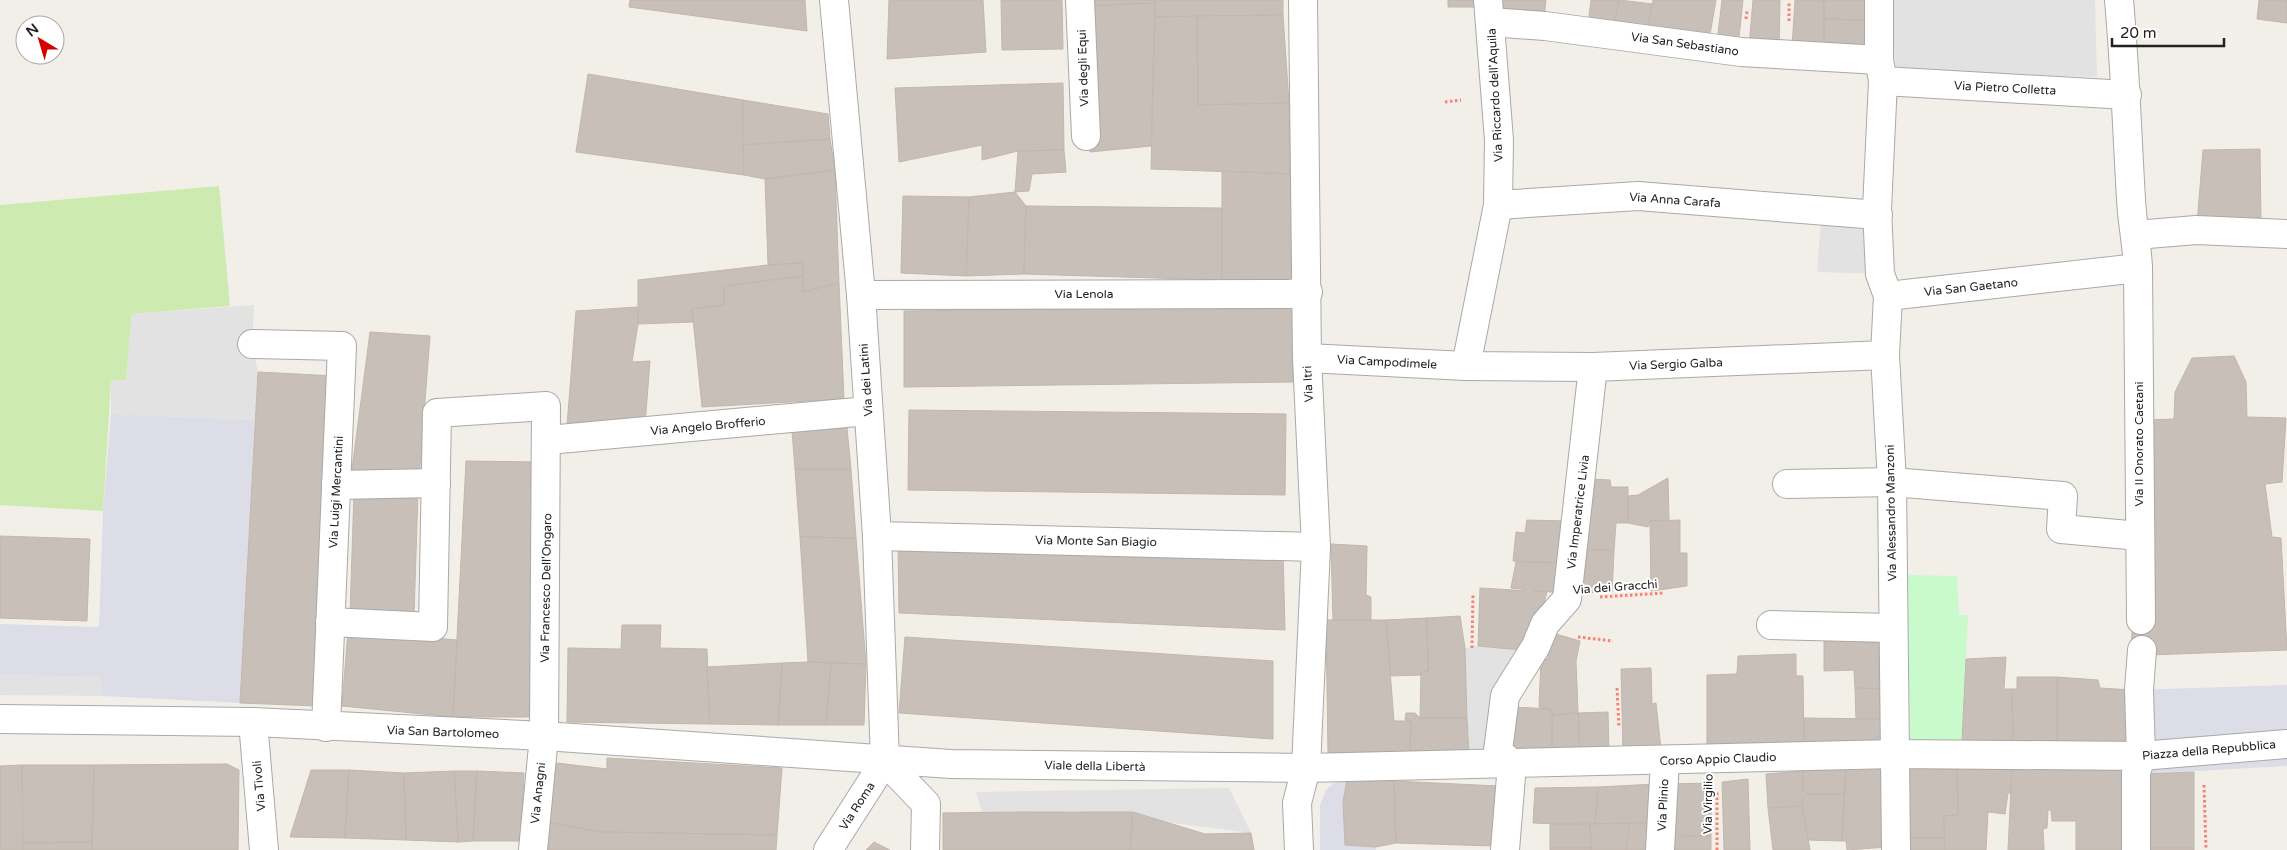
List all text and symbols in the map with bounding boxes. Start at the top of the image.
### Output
north arrow [15,15,65,65]
scale bar [2112,15,2224,47]
text: N [23,20,42,40]
text: 20 m [2120,24,2157,42]
street label: Via Riccardo dell'Aquila [1485,28,1505,162]
street label: Via degli Equi [1075,29,1091,107]
street label: Via San Sebastiano [1630,29,1740,59]
street label: Via Pietro Colletta [1954,78,2056,98]
street label: Via Anna Carafa [1629,190,1721,210]
street label: Via San Gaetano [1923,275,2019,299]
street label: Via Lenola [1054,287,1114,301]
street label: Via dei Latini [856,343,876,417]
street label: Via Campodimele [1337,352,1438,372]
street label: Via Sergio Galba [1629,355,1723,373]
street label: Via Itri [1300,365,1316,403]
street label: Via II Onorato Caetani [2132,382,2146,506]
street label: Via Angelo Brofferio [650,414,766,438]
street label: Via Luigi Mercantini [326,435,346,549]
street label: Via Alessandro Manzoni [1883,444,1899,582]
street label: Via Imperatrice Livia [1564,454,1592,570]
street label: Via Francesco Dell'Ongaro [538,513,554,663]
street label: Via Monte San Biagio [1035,533,1157,549]
street label: Via dei Gracchi [1572,577,1658,597]
street label: Via San Bartolomeo [387,723,499,741]
street label: Piazza della Repubblica [2142,737,2276,763]
street label: Corso Appio Claudio [1659,750,1777,768]
street label: Viale della Libertà [1044,758,1146,774]
street label: Via Tivoli [250,760,268,812]
street label: Via Anagni [528,762,548,824]
street label: Via Virgilio [1700,774,1716,834]
street label: Via Plinio [1655,778,1671,832]
street label: Via Roma [836,779,878,833]

